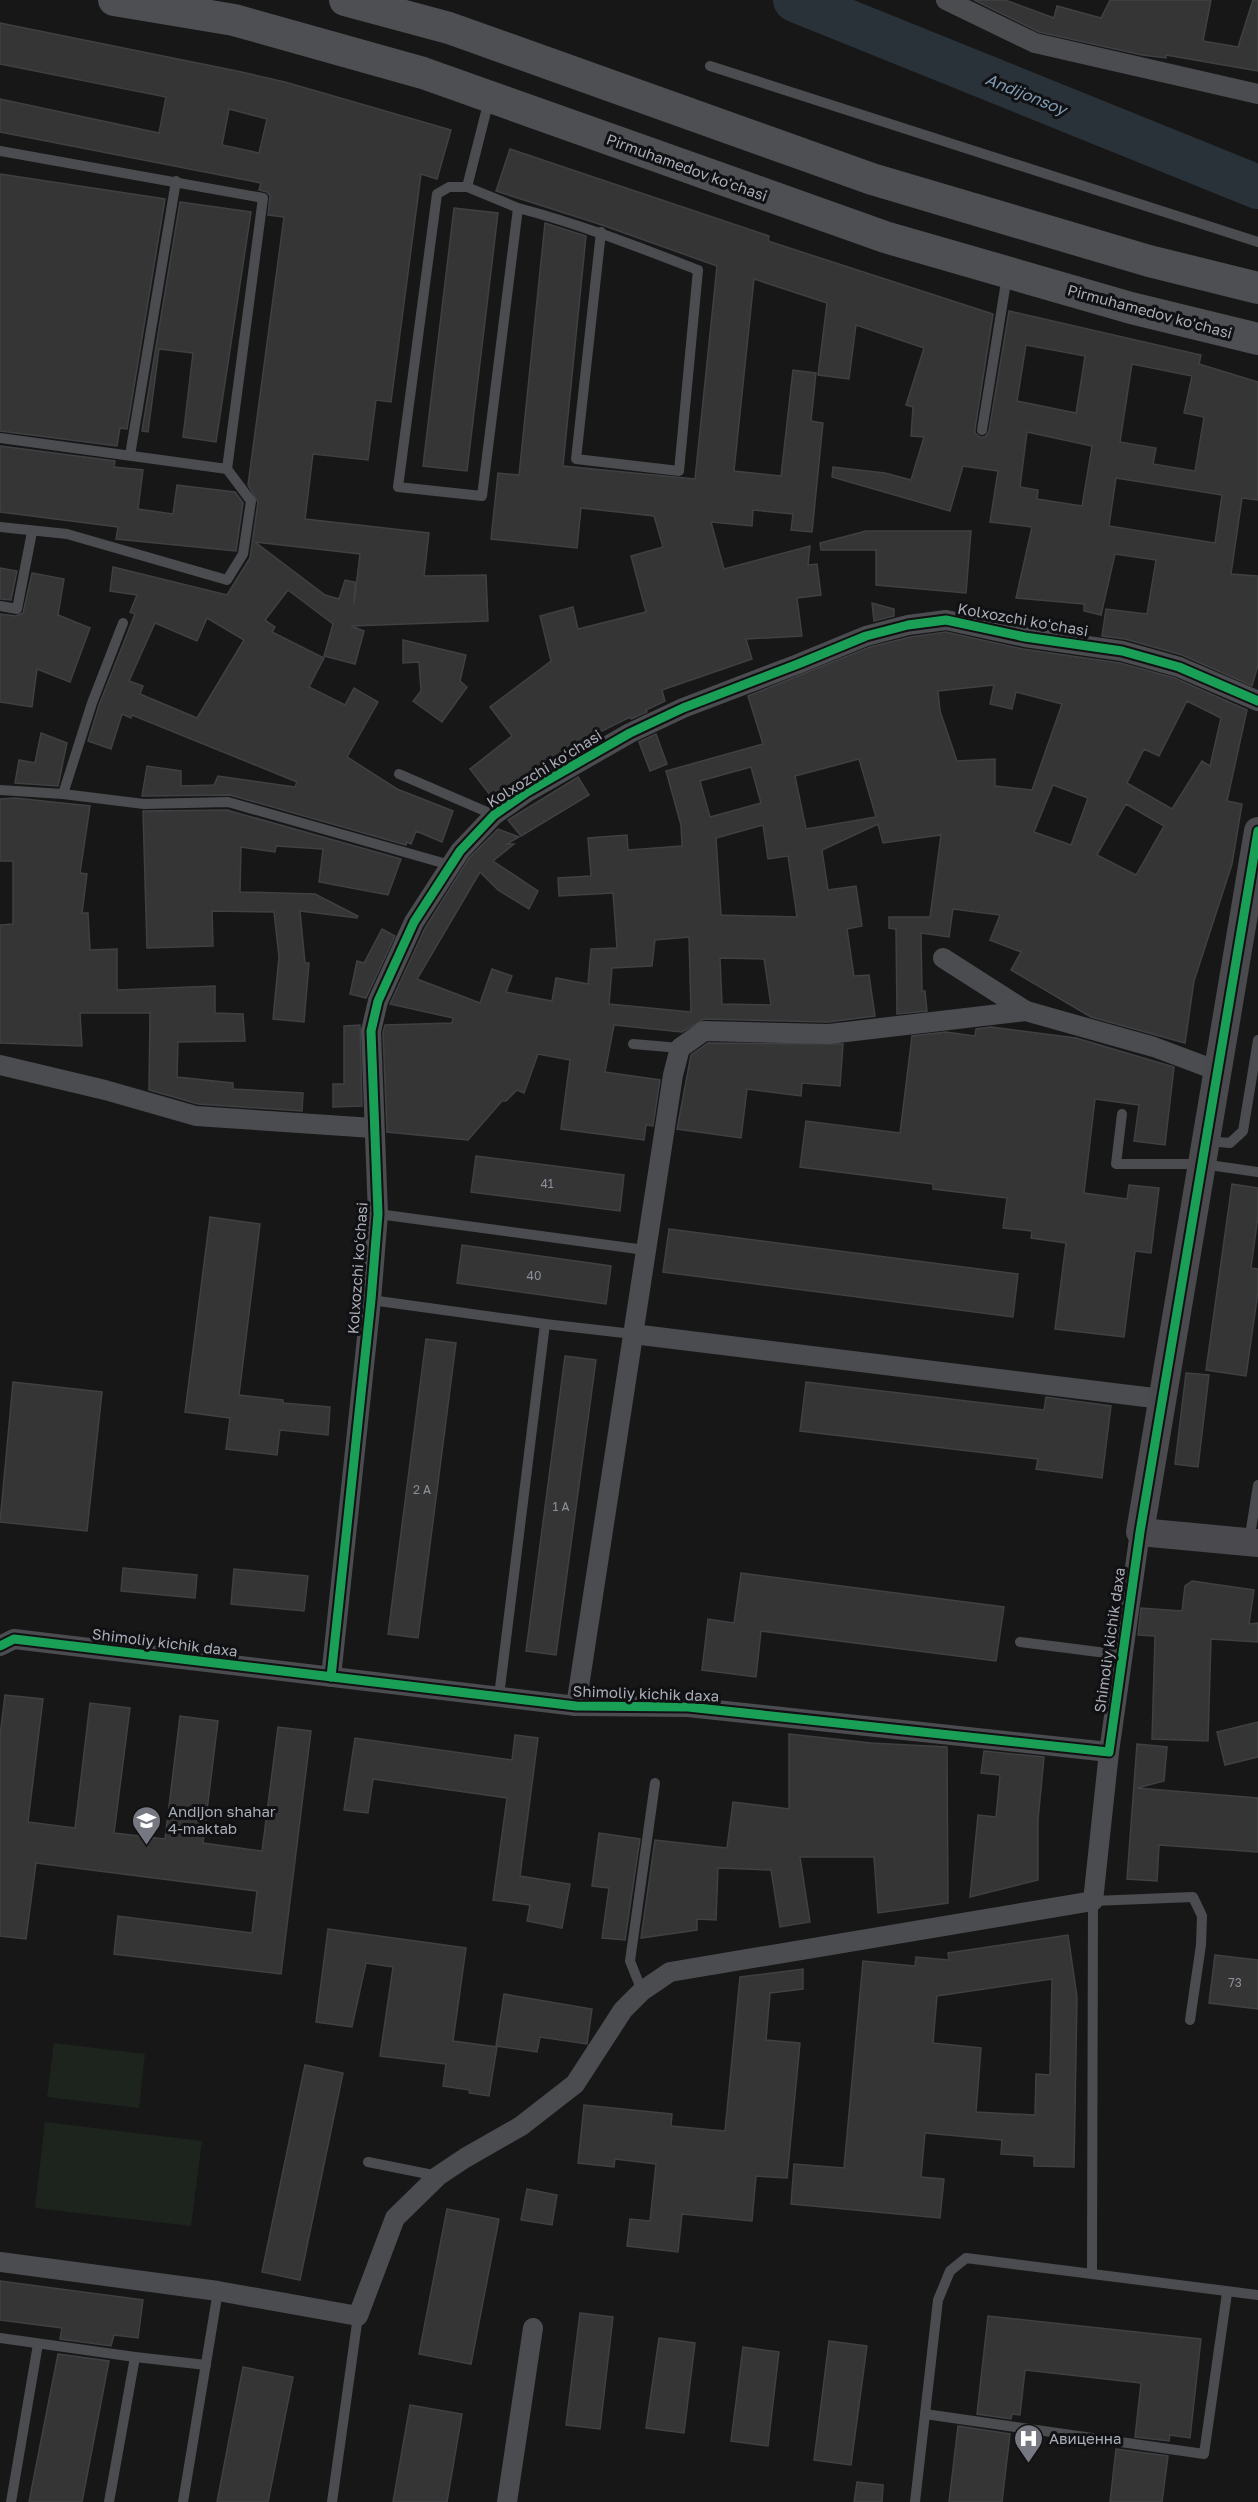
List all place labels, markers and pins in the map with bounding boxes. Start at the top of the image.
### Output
place label: Andijon shahar 4-maktab [168,1802,276,1837]
school or university icon: Andijon shahar 4-maktab [131,1804,163,1846]
hospital icon: Авиценна [1012,2422,1044,2464]
place label: Авиценна [1049,2429,1121,2447]

